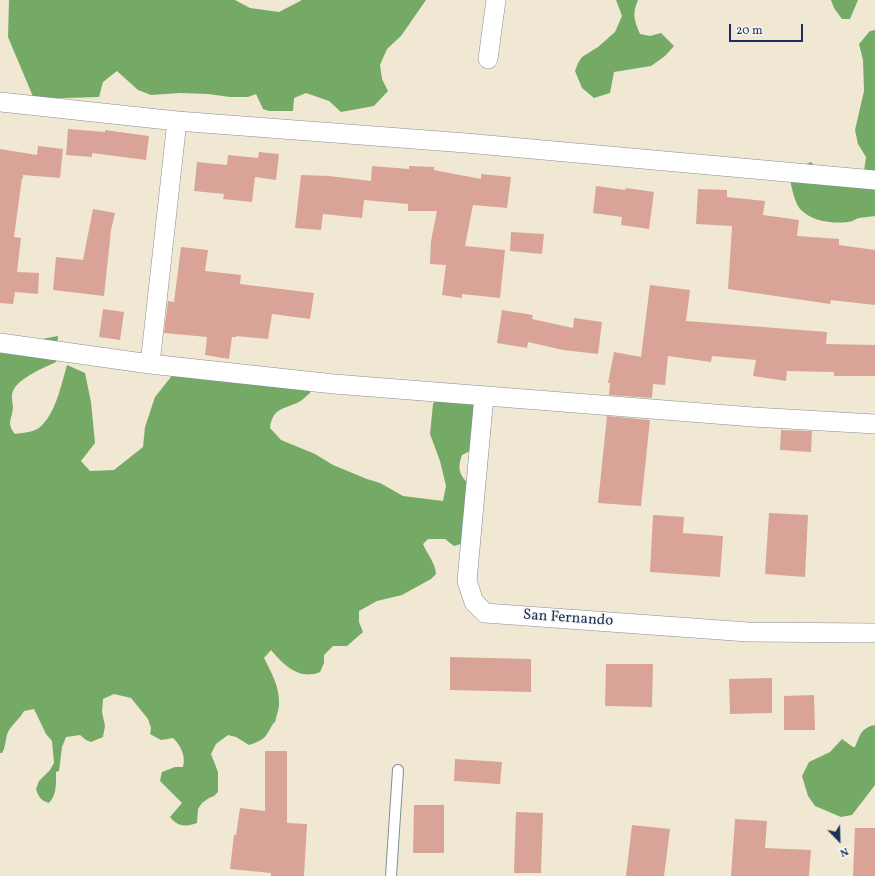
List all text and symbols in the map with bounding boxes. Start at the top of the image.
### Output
scale bar [731,16,805,42]
text: 20 m [736,23,763,39]
street label: San Fernando [522,607,614,631]
north arrow [819,820,859,860]
text: N [837,843,850,860]

